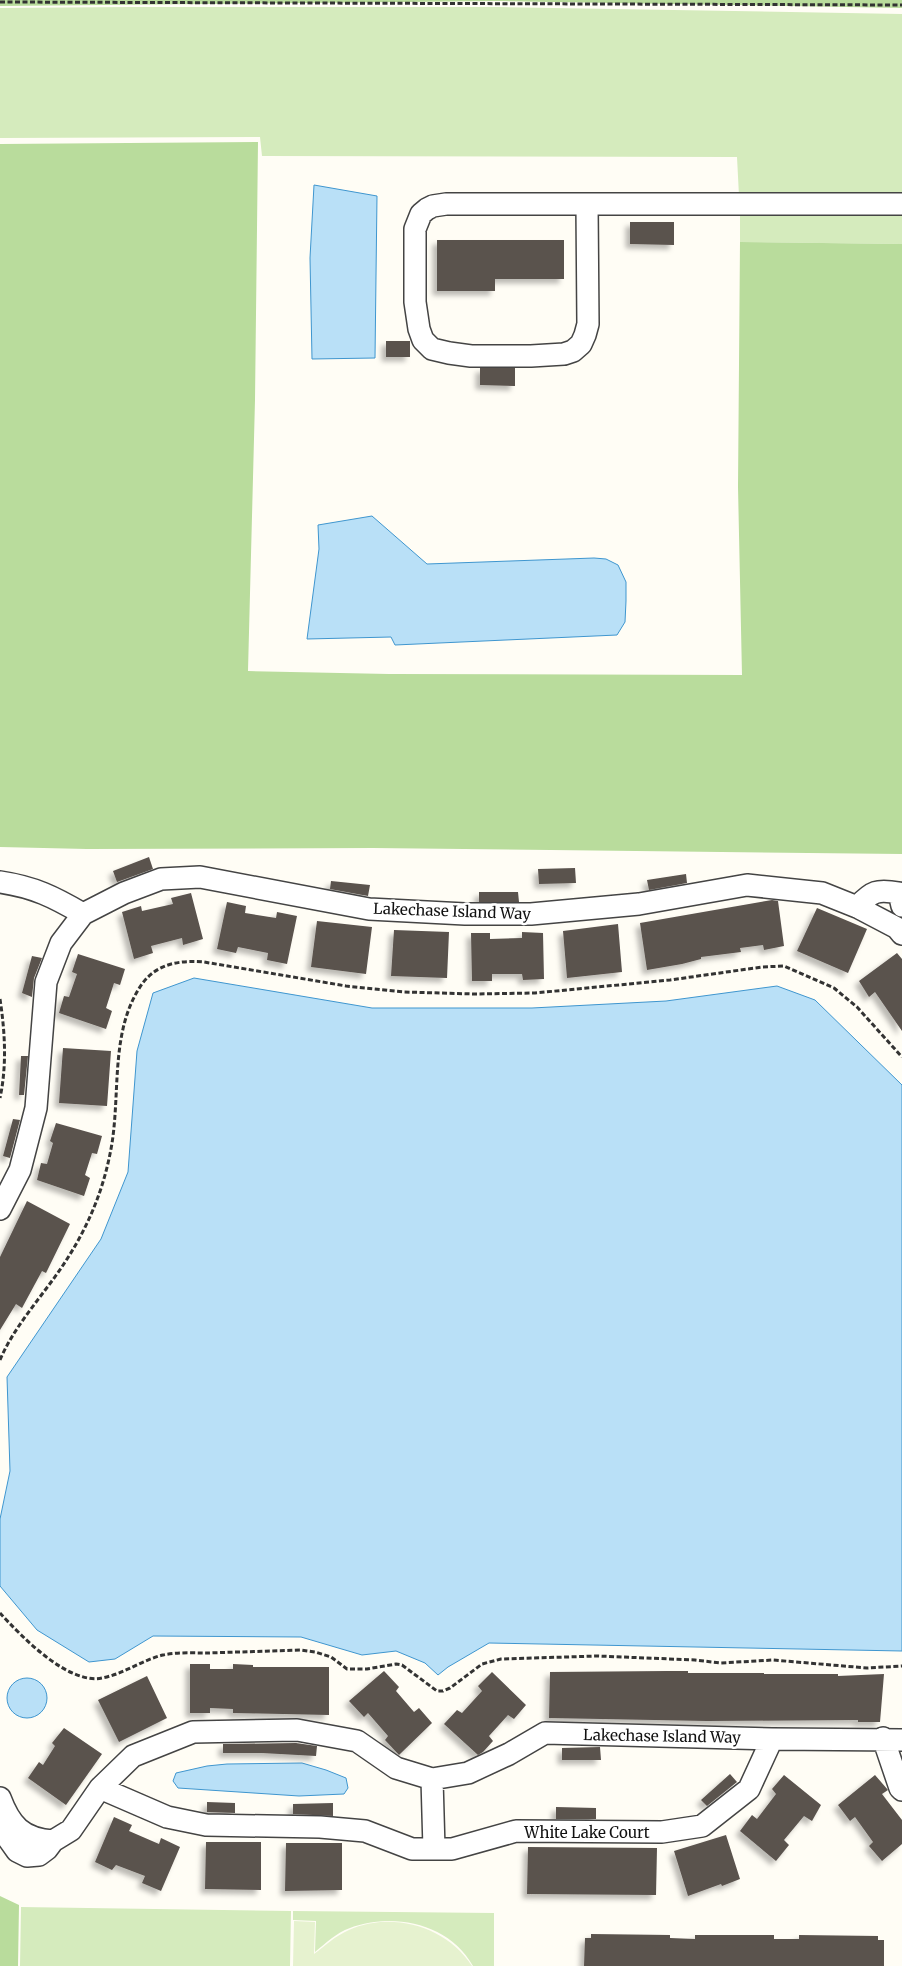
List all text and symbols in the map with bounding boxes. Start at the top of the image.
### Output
street label: Lakechase Island Way [373,899,531,923]
street label: Lakechase Island Way [583,1725,741,1747]
street label: White Lake Court [523,1823,650,1842]

